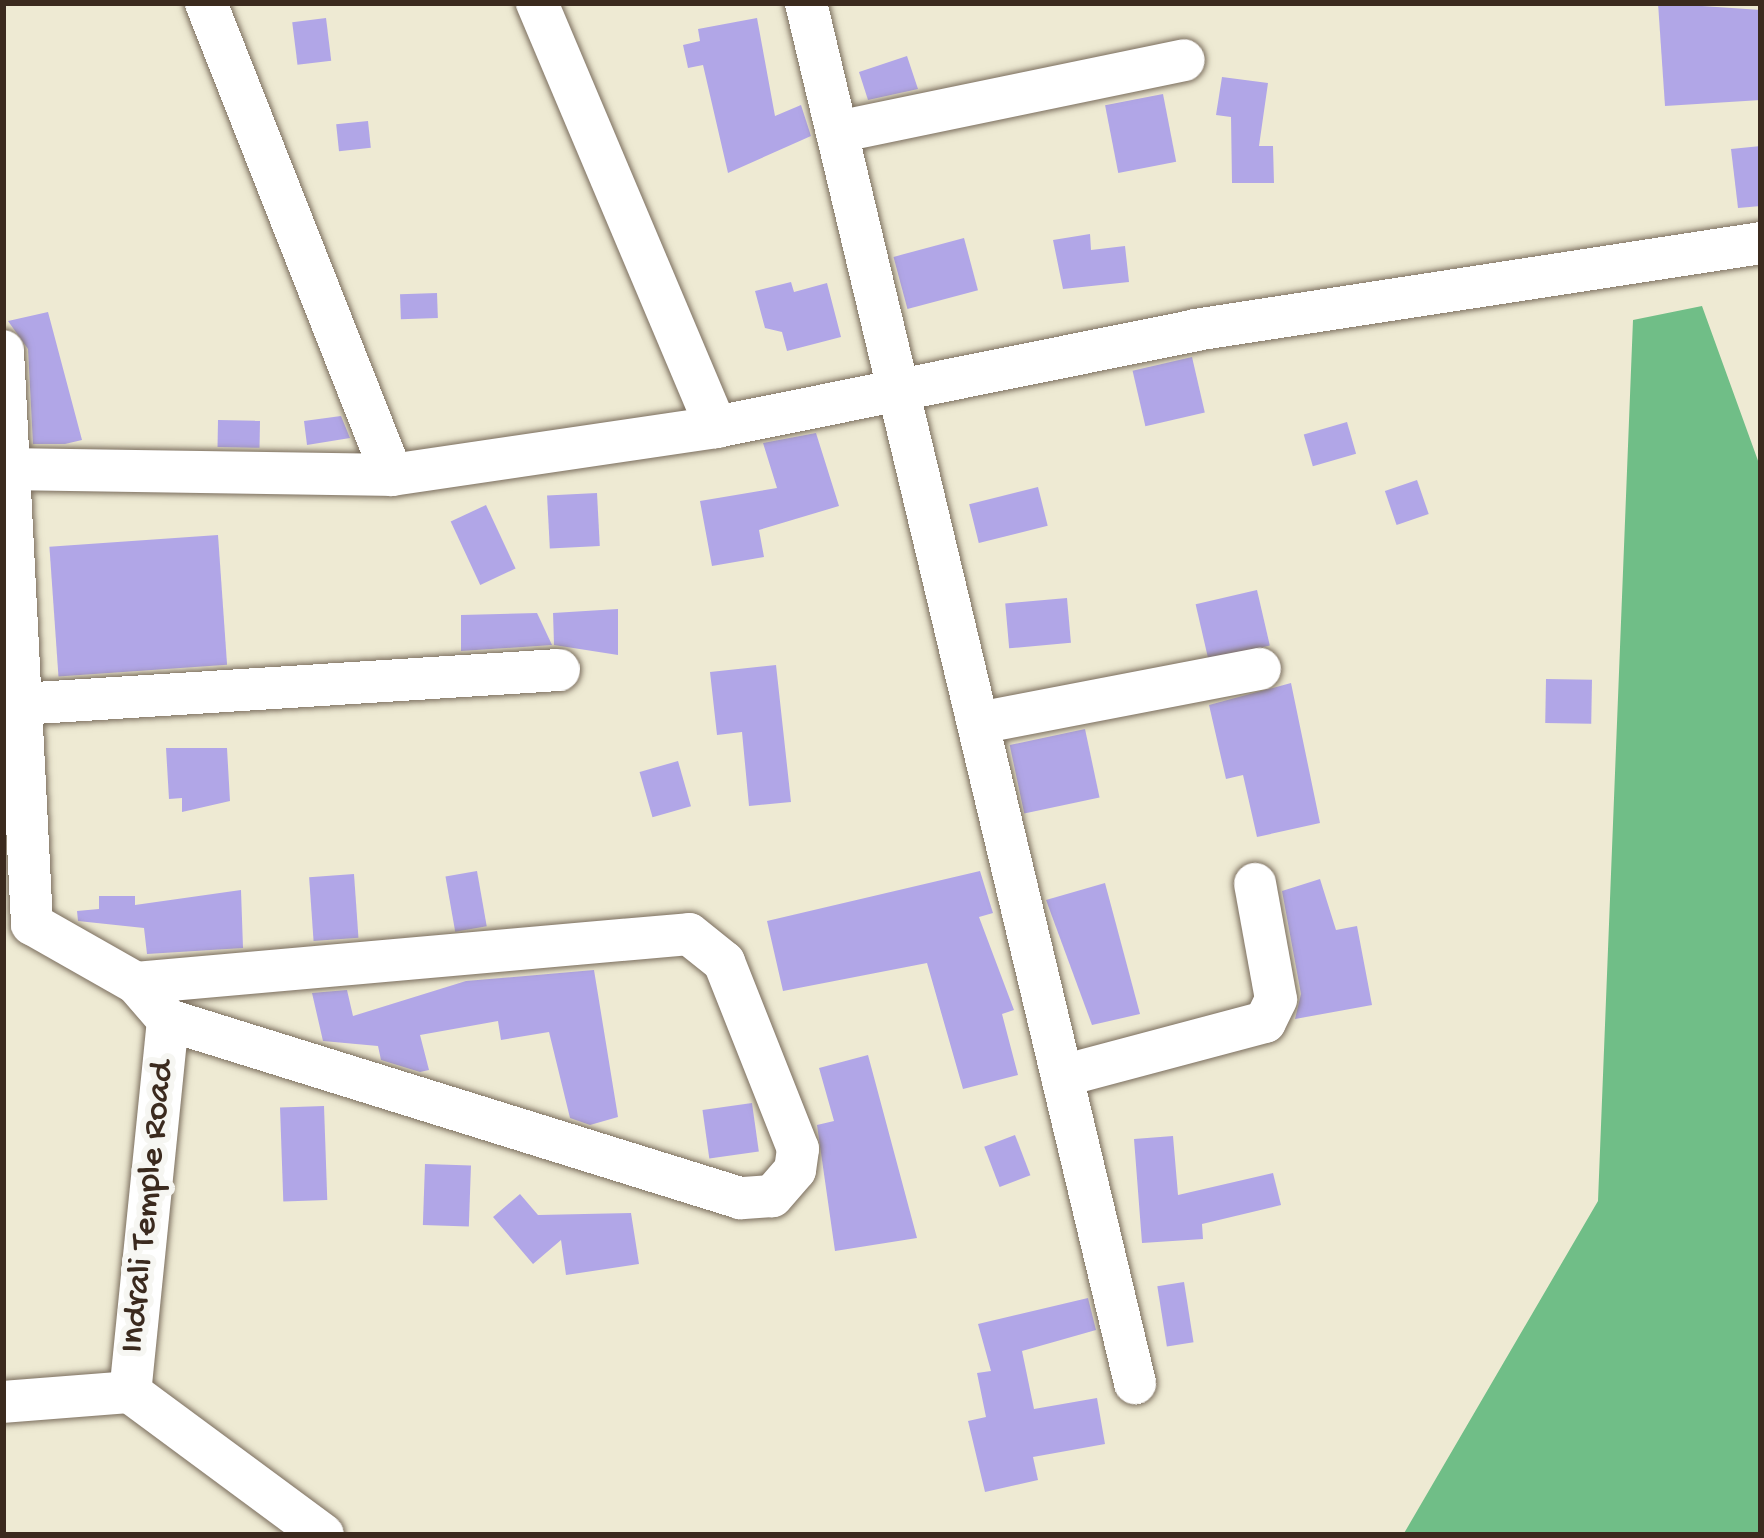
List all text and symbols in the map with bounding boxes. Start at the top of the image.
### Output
street label: Indrali Temple Road [112,1059,186,1355]

